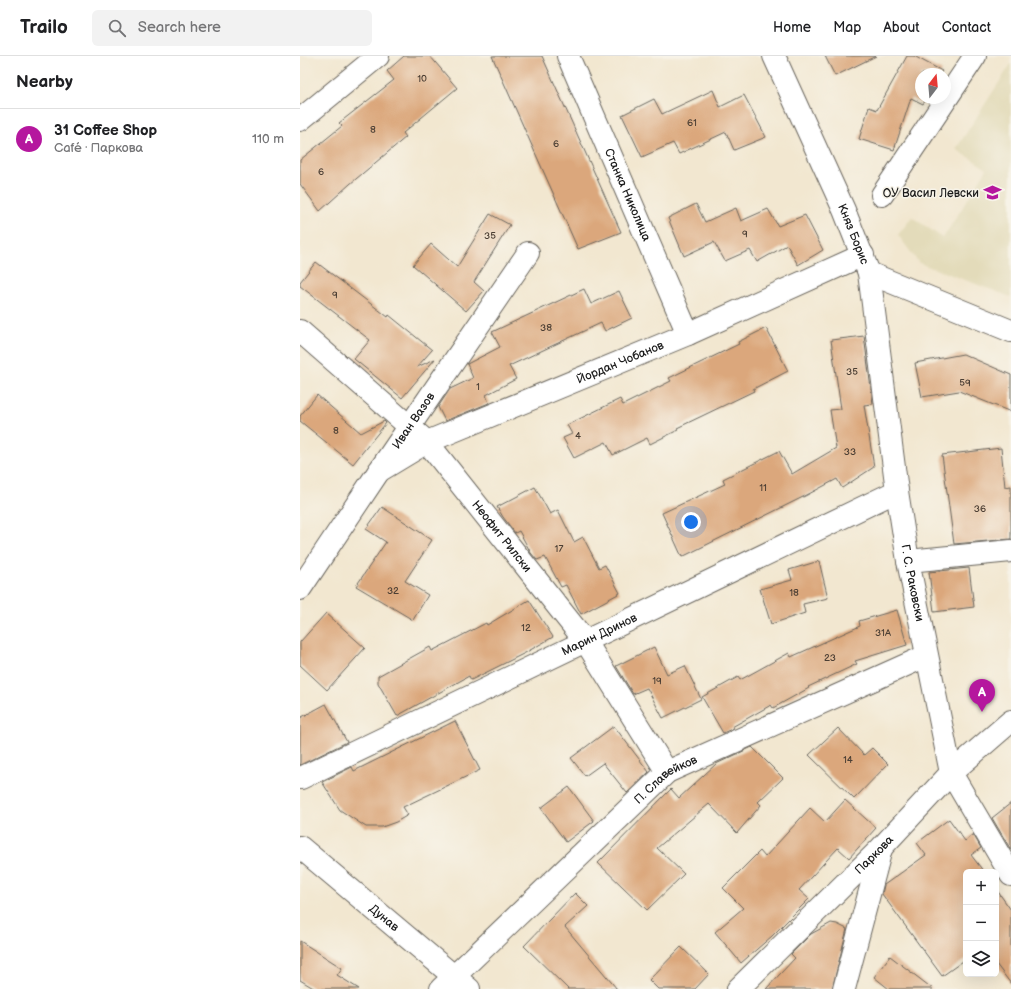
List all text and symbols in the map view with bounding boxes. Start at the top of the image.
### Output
search box [92,10,372,46]
text: Trailo [20,16,68,39]
icon: search [106,17,128,39]
text: Search here [138,18,221,37]
text: Home [773,19,811,36]
text: Map [833,19,861,36]
text: About [883,19,920,36]
text: Contact [942,19,991,36]
north arrow [915,68,951,104]
text: Nearby [16,72,73,92]
house number: 10 [417,73,427,85]
house number: 61 [687,117,697,129]
text: 31 Coffee Shop [54,121,157,140]
house number: 8 [370,124,376,136]
text: A [25,131,33,147]
text: 110 m [252,131,284,147]
house number: 6 [553,138,559,150]
text: Café · Паркова [54,140,143,156]
street label: Станка Николица [601,146,654,243]
house number: 6 [318,166,324,178]
school or university icon: ОУ Васил Левски [982,183,1002,203]
place label: ОУ Васил Левски [883,186,979,201]
street label: Княз Борис [835,201,872,267]
house number: 9 [742,228,748,240]
house number: 35 [484,230,496,242]
house number: 9 [332,289,338,301]
house number: 38 [540,322,552,334]
street label: Йордан Чобанов [574,337,667,387]
house number: 35 [846,366,858,378]
house number: 59 [959,377,971,389]
house number: 1 [476,381,480,393]
street label: Иван Вазов [389,389,438,452]
house number: 8 [333,425,339,437]
house number: 4 [575,430,581,442]
house number: 33 [844,446,856,458]
house number: 11 [759,482,767,494]
street label: Неофит Рилски [469,497,535,575]
house number: 36 [974,503,986,515]
your location [681,512,701,532]
house number: 17 [555,543,563,555]
street label: Г. С. Раковски [898,543,928,623]
house number: 32 [387,585,399,597]
house number: 18 [789,587,799,599]
street label: Марин Дринов [559,610,640,659]
house number: 12 [521,622,531,634]
house number: 31А [875,627,892,639]
house number: 23 [824,652,836,664]
house number: 19 [652,675,662,687]
pin: A [969,679,995,712]
street label: П. Славейков [631,752,700,807]
house number: 14 [843,754,853,766]
street label: Паркова [851,832,896,877]
map controls [963,869,999,977]
button: + [963,869,999,905]
street label: Дунав [366,901,403,935]
button: − [963,905,999,941]
button: layers [963,941,999,977]

